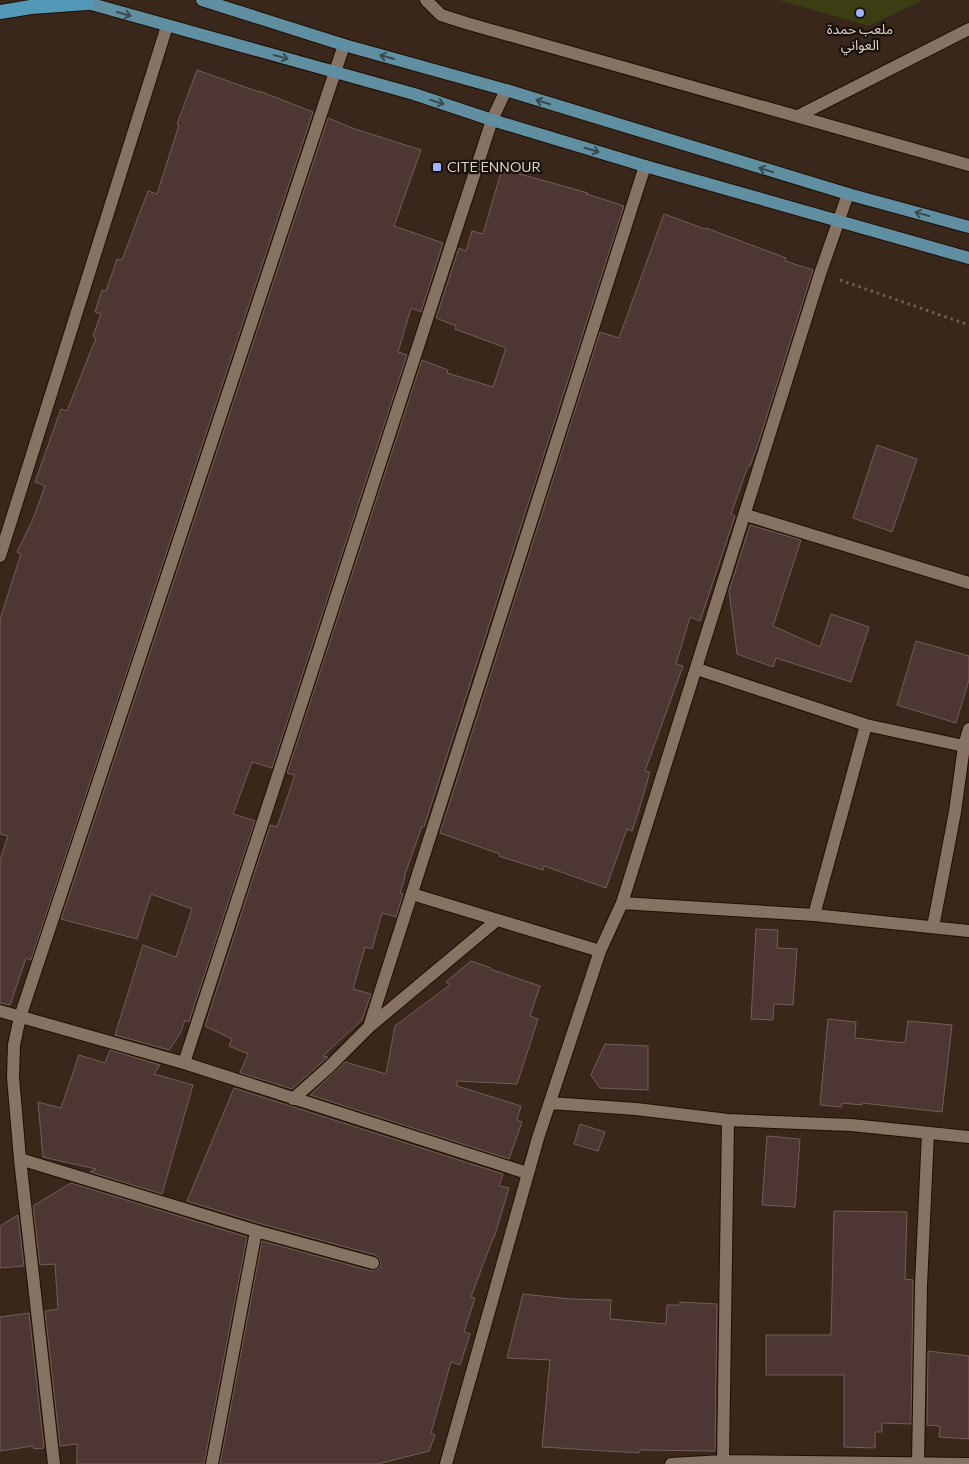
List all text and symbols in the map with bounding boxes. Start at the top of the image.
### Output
marker: ملعب حمدة العواني [854,7,866,19]
one-way arrow [116,9,132,19]
place label: ملعب حمدة العواني [827,20,893,56]
one-way arrow [380,51,396,61]
one-way arrow [272,52,288,62]
one-way arrow [429,97,445,107]
one-way arrow [536,97,552,106]
one-way arrow [584,146,600,155]
place label: CITE ENNOUR [447,158,541,175]
marker: CITE ENNOUR [431,161,443,173]
one-way arrow [758,164,774,174]
one-way arrow [914,208,930,218]

